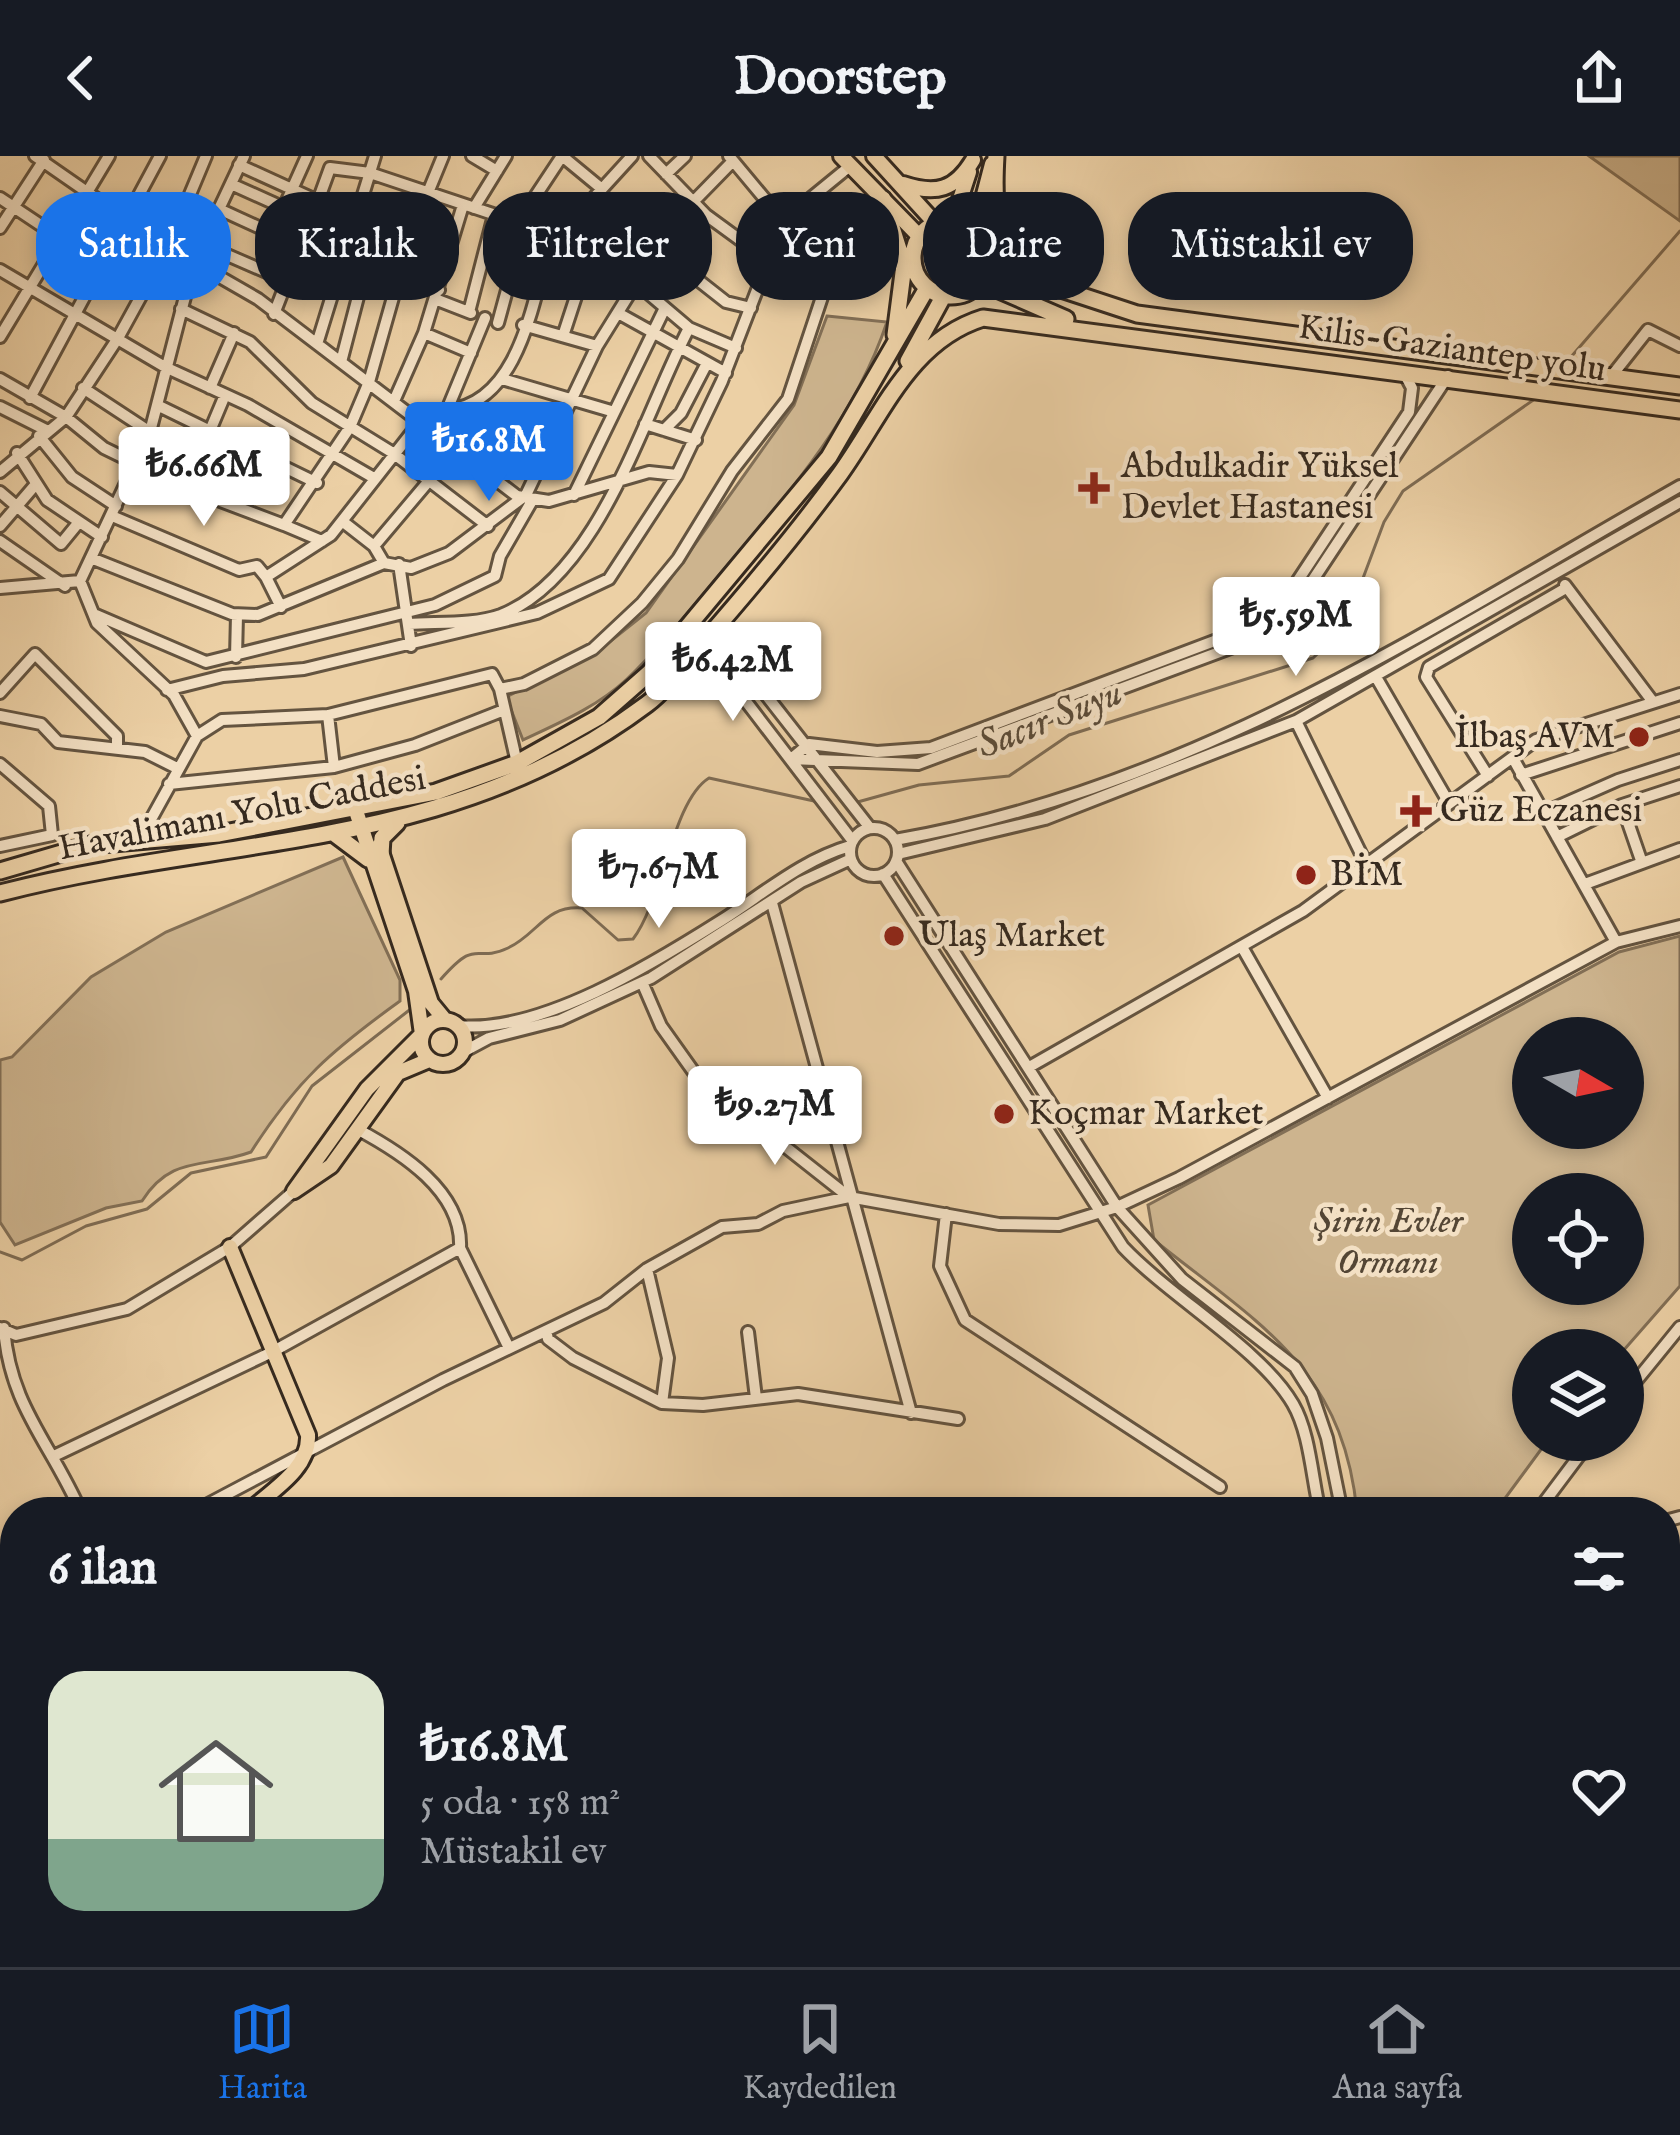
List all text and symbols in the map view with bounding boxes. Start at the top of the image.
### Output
text: Doorstep [734,44,946,113]
icon: back [48,45,114,111]
icon: share [1566,45,1632,111]
chip: Satılık [36,192,231,300]
chip: Kiralık [255,192,459,300]
chip: Filtreler [483,192,712,300]
chip: Yeni [736,192,899,300]
chip: Daire [923,192,1104,300]
chip: Müstakil ev [1128,192,1413,300]
street label: Kilis-Gaziantep yolu [1295,305,1609,393]
pin: ₺16.8M [391,402,587,504]
text: ₺16.8M [432,416,546,465]
pin: ₺6.66M [106,427,302,529]
text: ₺6.66M [146,441,262,490]
place label: Abdulkadir Yüksel Devlet Hastanesi [1120,444,1399,531]
marker: Abdulkadir Yüksel Devlet Hastanesi [1078,472,1110,504]
pin: ₺5.59M [1198,577,1394,679]
text: ₺5.59M [1240,591,1352,640]
pin: ₺6.42M [635,622,831,724]
text: ₺6.42M [672,636,794,685]
water label: Sacır Suyu [970,669,1130,771]
place label: İlbaş AVM [1454,714,1615,760]
marker: İlbaş AVM [1626,724,1652,750]
street label: Havalimanı Yolu Caddesi [54,756,430,872]
place label: Güz Eczanesi [1440,788,1642,834]
marker: Güz Eczanesi [1403,798,1429,824]
pin: ₺7.67M [561,829,757,931]
text: ₺7.67M [599,843,719,892]
place label: BİM [1330,852,1403,898]
marker: BİM [1293,862,1319,888]
place label: Ulaş Market [918,913,1105,959]
marker: Ulaş Market [881,923,907,949]
north arrow [1512,1017,1644,1149]
map controls [1512,1017,1644,1461]
pin: ₺9.27M [677,1066,873,1168]
text: ₺9.27M [715,1080,835,1129]
place label: Koçmar Market [1028,1091,1264,1137]
marker: Koçmar Market [991,1101,1017,1127]
button: locate [1512,1173,1644,1305]
park label: Şirin Evler Ormanı [1313,1199,1464,1286]
button: layers [1512,1329,1644,1461]
icon: filters [1566,1536,1632,1602]
text: 6 ilan [48,1537,157,1602]
text: ₺16.8M [420,1714,569,1779]
icon: home [144,1719,288,1863]
icon: heart [1566,1758,1632,1824]
text: 5 oda · 158 m² [420,1779,620,1828]
text: Müstakil ev [420,1828,606,1877]
tab: Harita [218,1996,307,2110]
tab: Kaydedilen [743,1996,897,2110]
tab: Ana sayfa [1333,1996,1462,2110]

